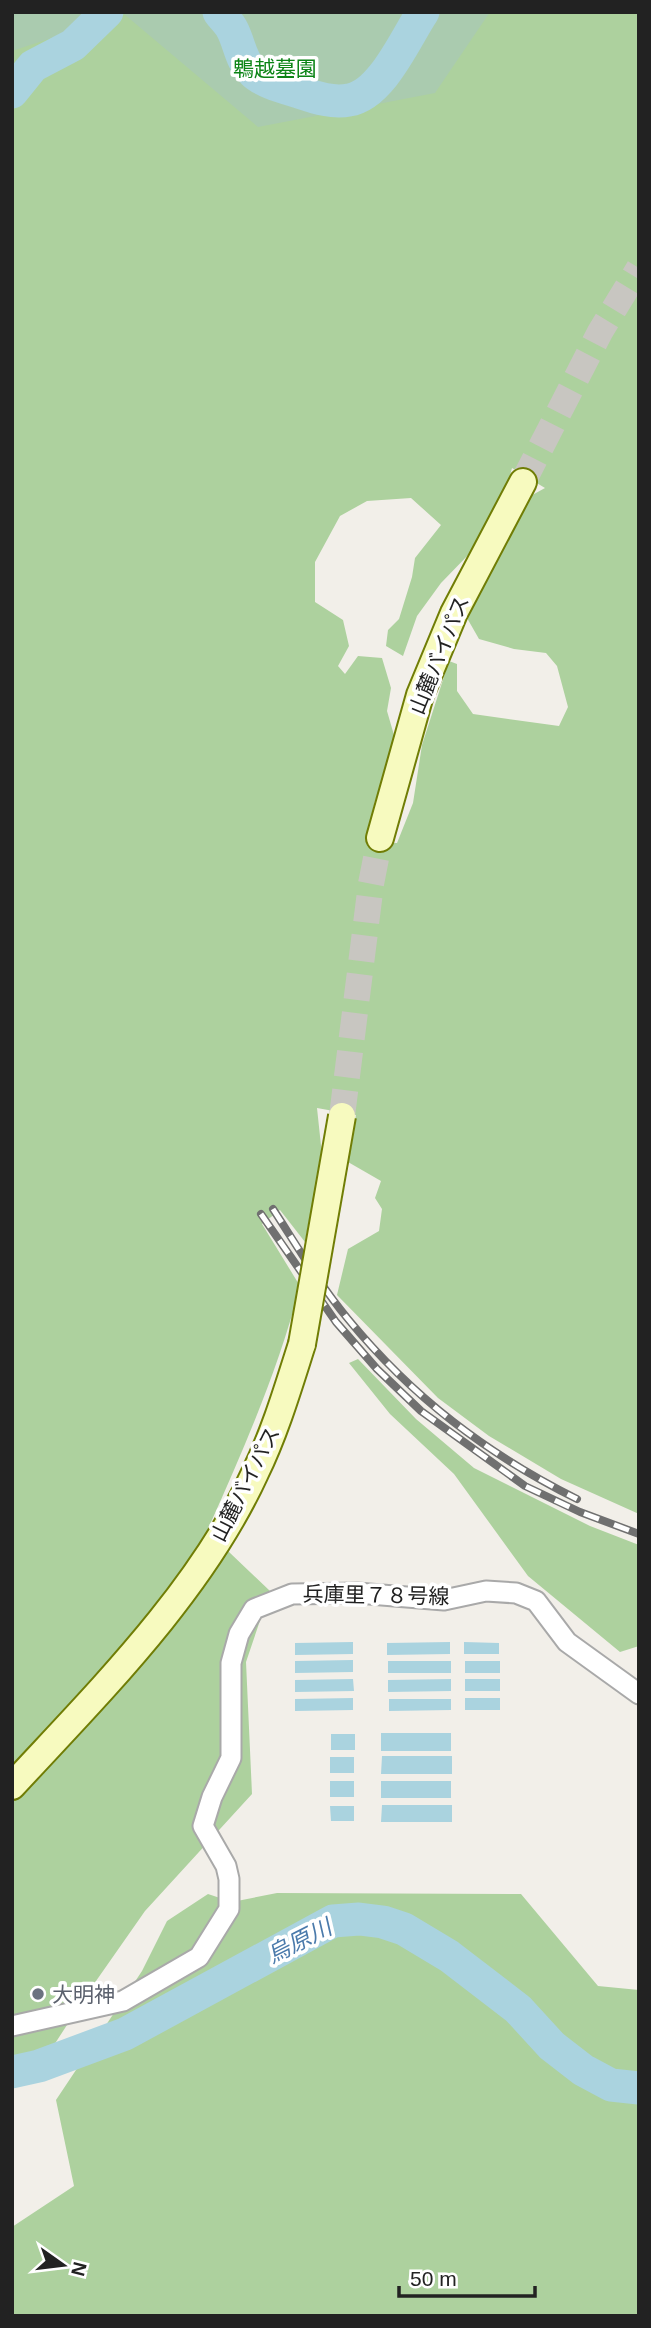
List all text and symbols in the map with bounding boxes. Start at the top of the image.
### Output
park label: 鵯越墓園 [233,57,317,80]
street label: 山麓バイパス [405,592,473,718]
street label: 山麓バイパス [206,1423,284,1545]
street label: 兵庫里７８号線 [302,1582,450,1608]
water label: 烏原川 [262,1912,338,1968]
place label: 大明神 [52,1983,115,2006]
marker: 大明神 [30,1986,46,2002]
north arrow [28,2230,98,2300]
scale bar [399,2254,536,2298]
text: N [67,2260,91,2278]
text: 50 m [410,2267,457,2290]

